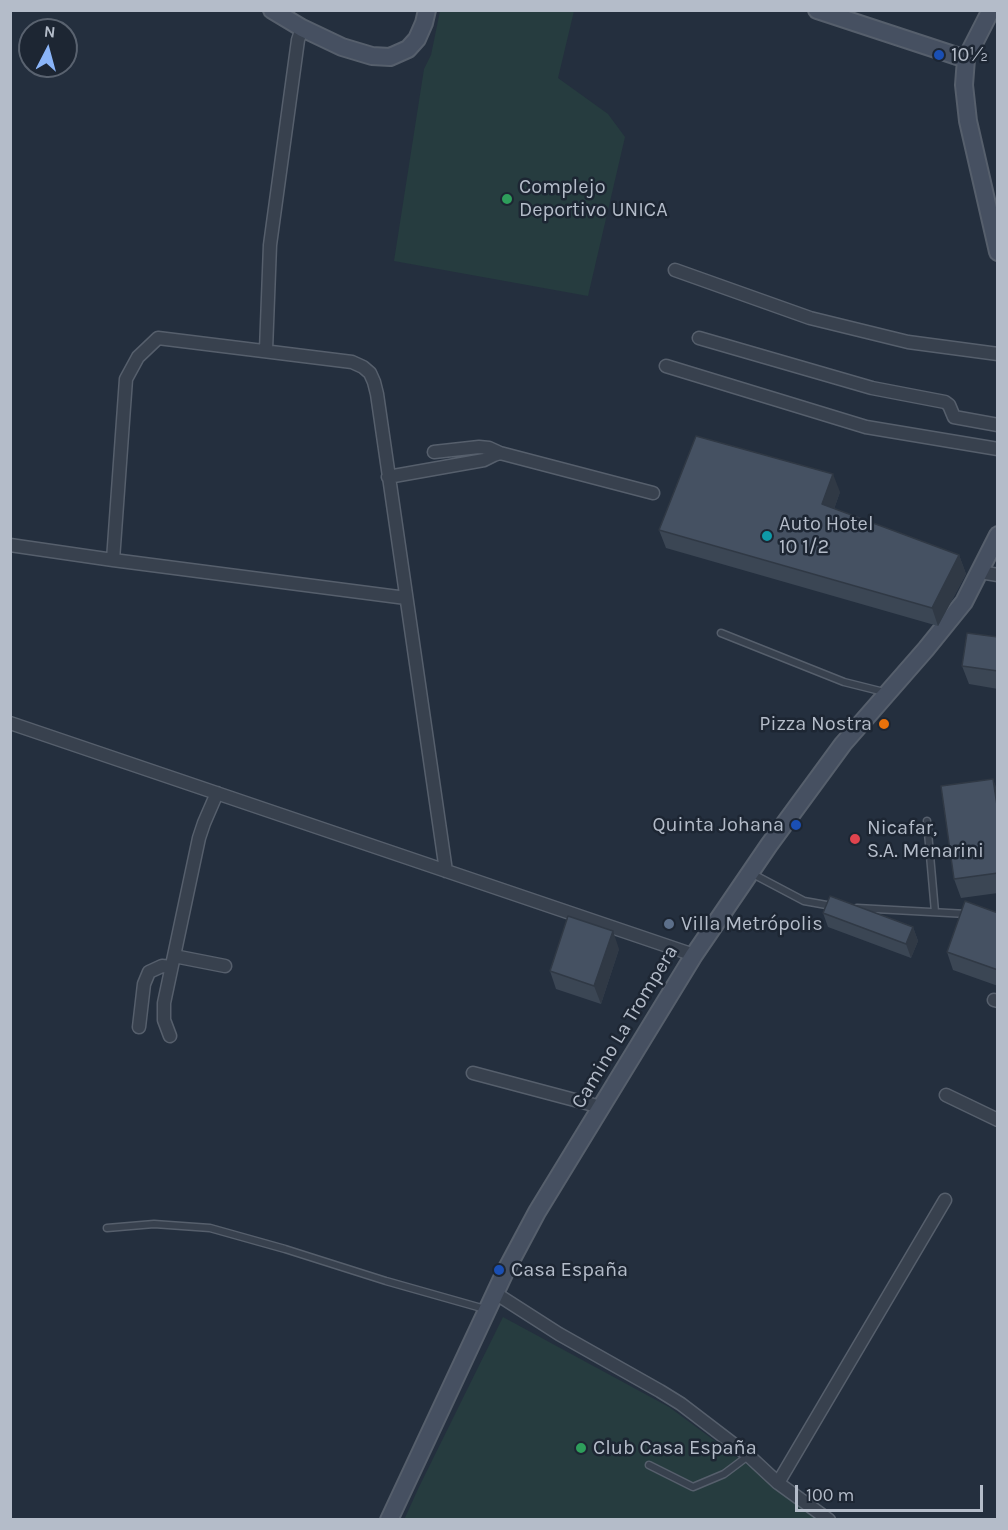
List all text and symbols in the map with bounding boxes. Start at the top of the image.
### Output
north arrow [18,18,78,78]
text: N [43,22,56,42]
place label: 10½ [951,43,988,67]
marker: 10½ [932,48,946,62]
place label: Complejo Deportivo UNICA [519,175,668,222]
marker: Complejo Deportivo UNICA [500,192,514,206]
place label: Auto Hotel 10 1/2 [779,512,873,559]
marker: Auto Hotel 10 1/2 [760,529,774,543]
place label: Pizza Nostra [759,712,872,736]
marker: Pizza Nostra [877,717,891,731]
place label: Quinta Johana [652,813,784,837]
place label: Nicafar, S.A. Menarini [867,816,984,863]
marker: Quinta Johana [789,818,803,832]
marker: Nicafar, S.A. Menarini [848,832,862,846]
place label: Villa Metrópolis [681,912,823,936]
marker: Villa Metrópolis [662,917,676,931]
street label: Camino La Trompera [567,941,683,1113]
place label: Casa España [511,1258,628,1282]
marker: Casa España [492,1263,506,1277]
place label: Club Casa España [593,1436,757,1460]
marker: Club Casa España [574,1441,588,1455]
scale bar [798,1473,986,1511]
text: 100 m [806,1484,854,1506]

